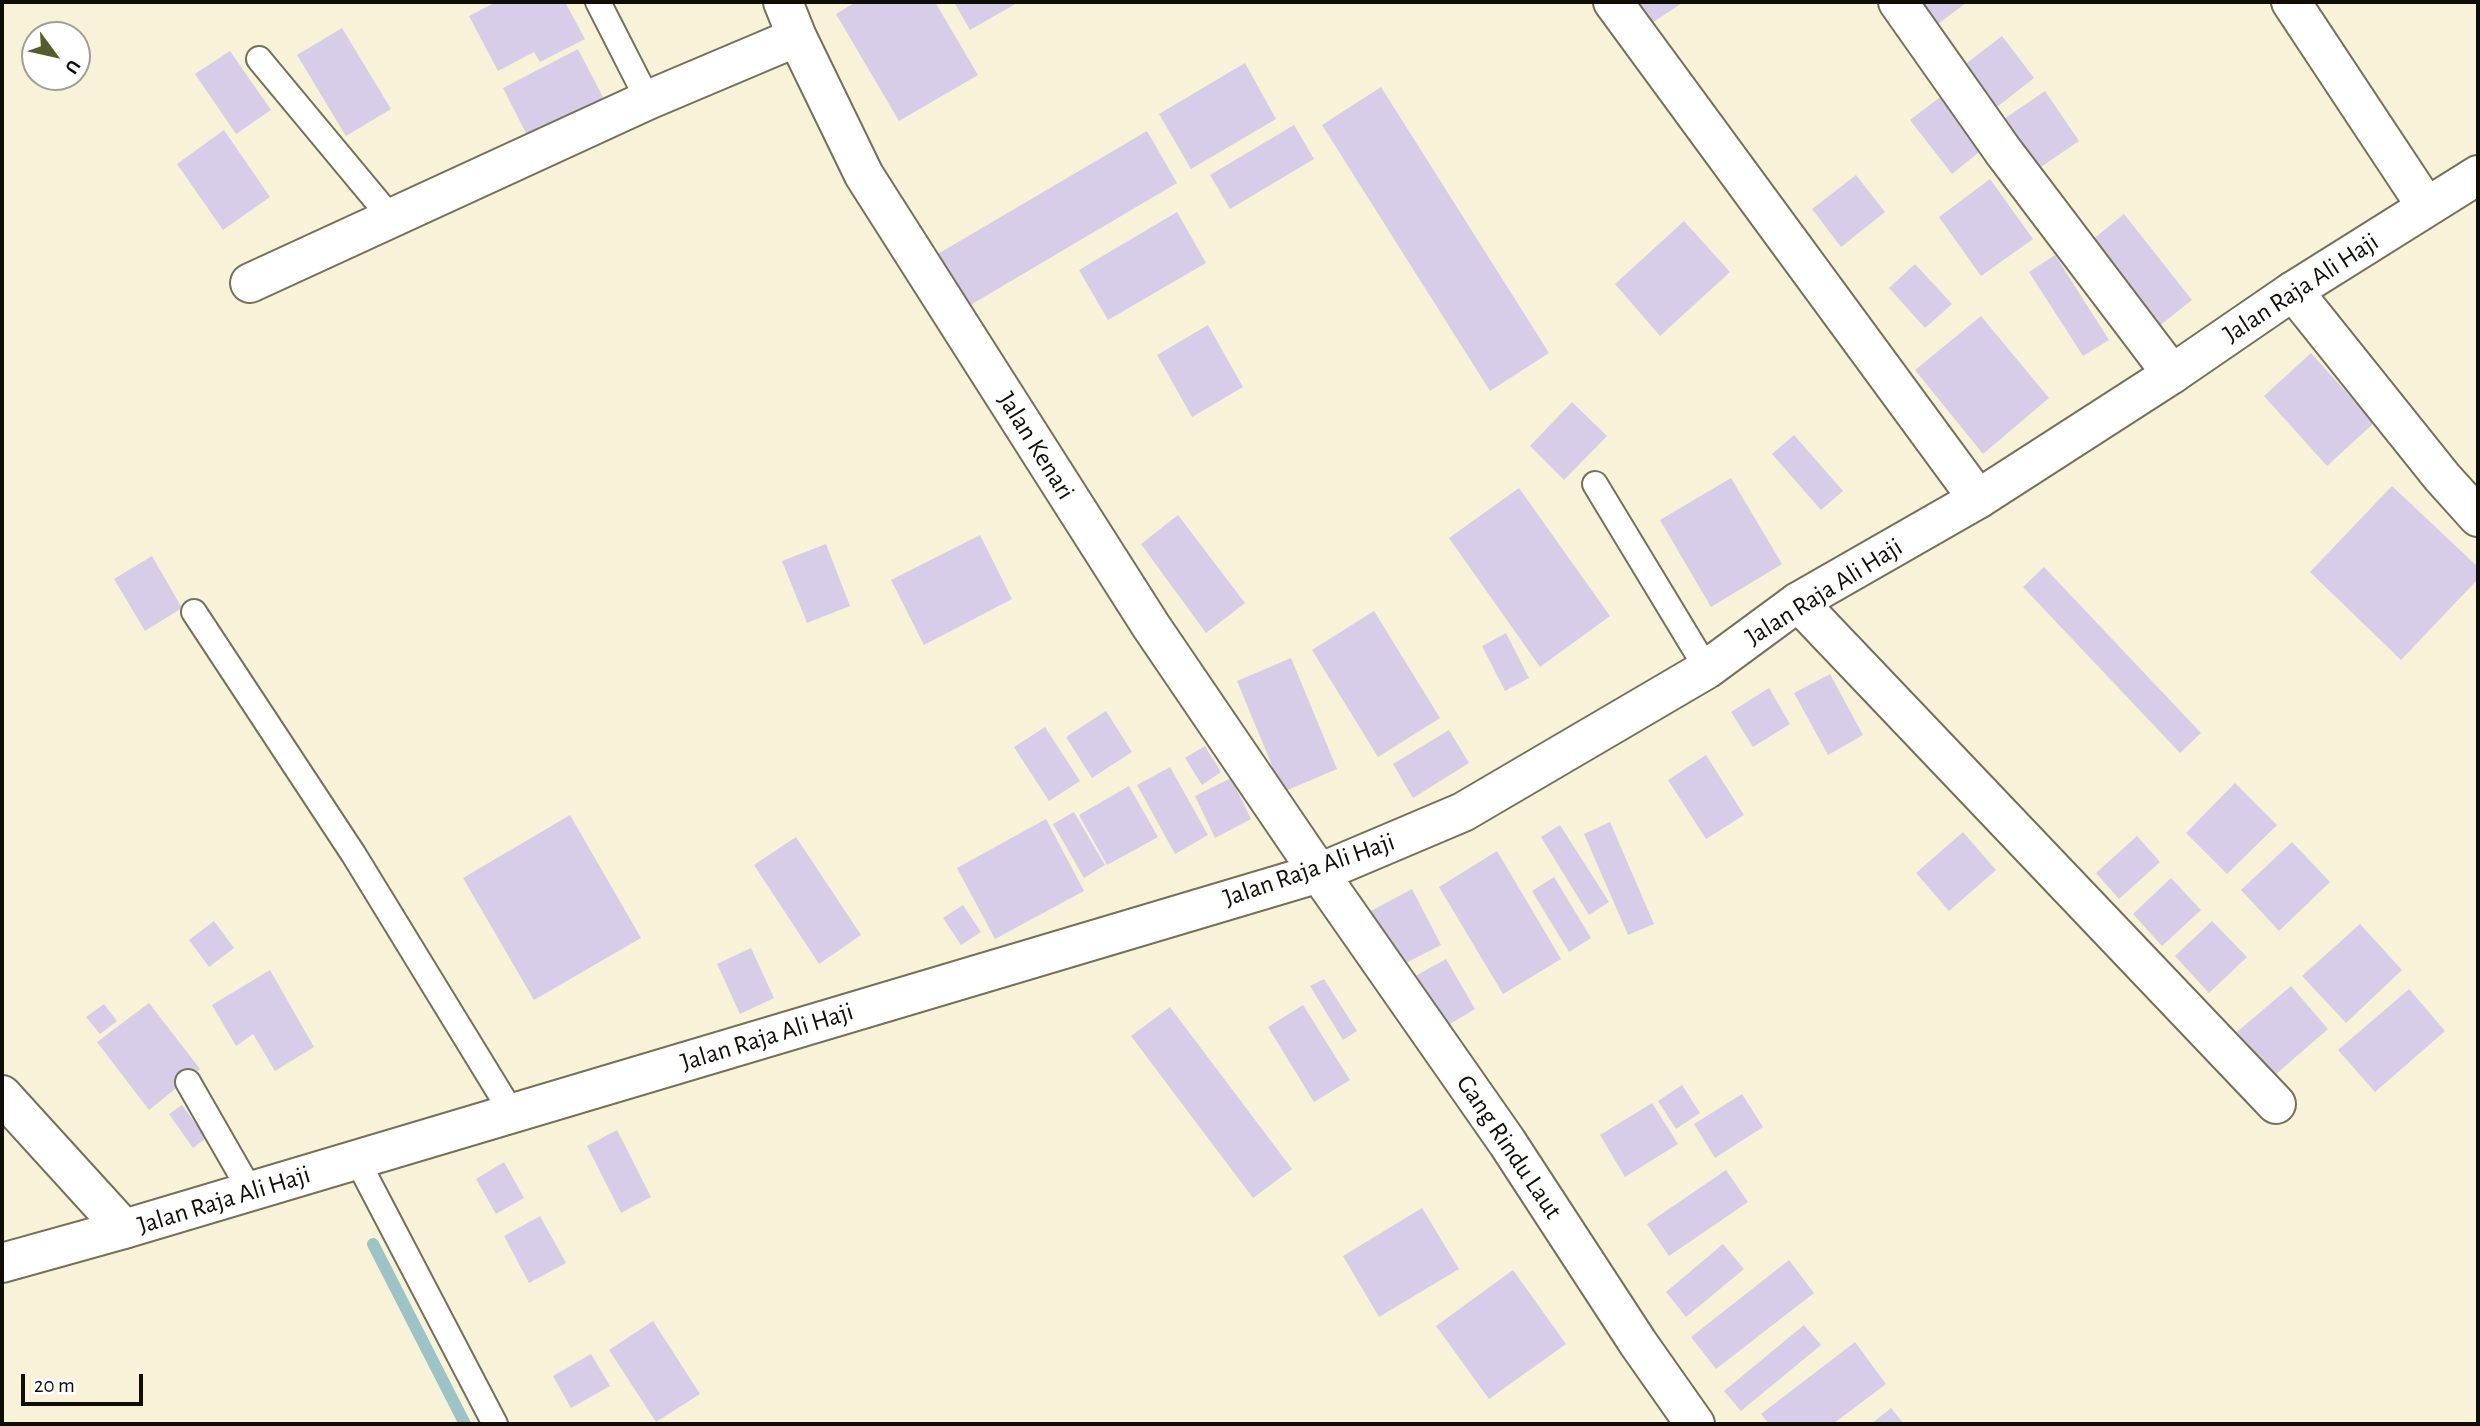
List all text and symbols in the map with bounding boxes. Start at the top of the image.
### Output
north arrow [21,21,91,91]
text: U [61,56,84,77]
street label: Jalan Raja Ali Haji [2217,226,2385,350]
street label: Jalan Kenari [991,386,1081,506]
street label: Jalan Raja Ali Haji [1740,531,1908,653]
street label: Jalan Raja Ali Haji [1219,826,1399,914]
street label: Jalan Raja Ali Haji [677,996,857,1078]
street label: Gang Rindu Laut [1449,1069,1569,1225]
street label: Jalan Raja Ali Haji [134,1159,314,1241]
scale bar [24,1360,147,1404]
text: 20 m [34,1375,75,1396]

